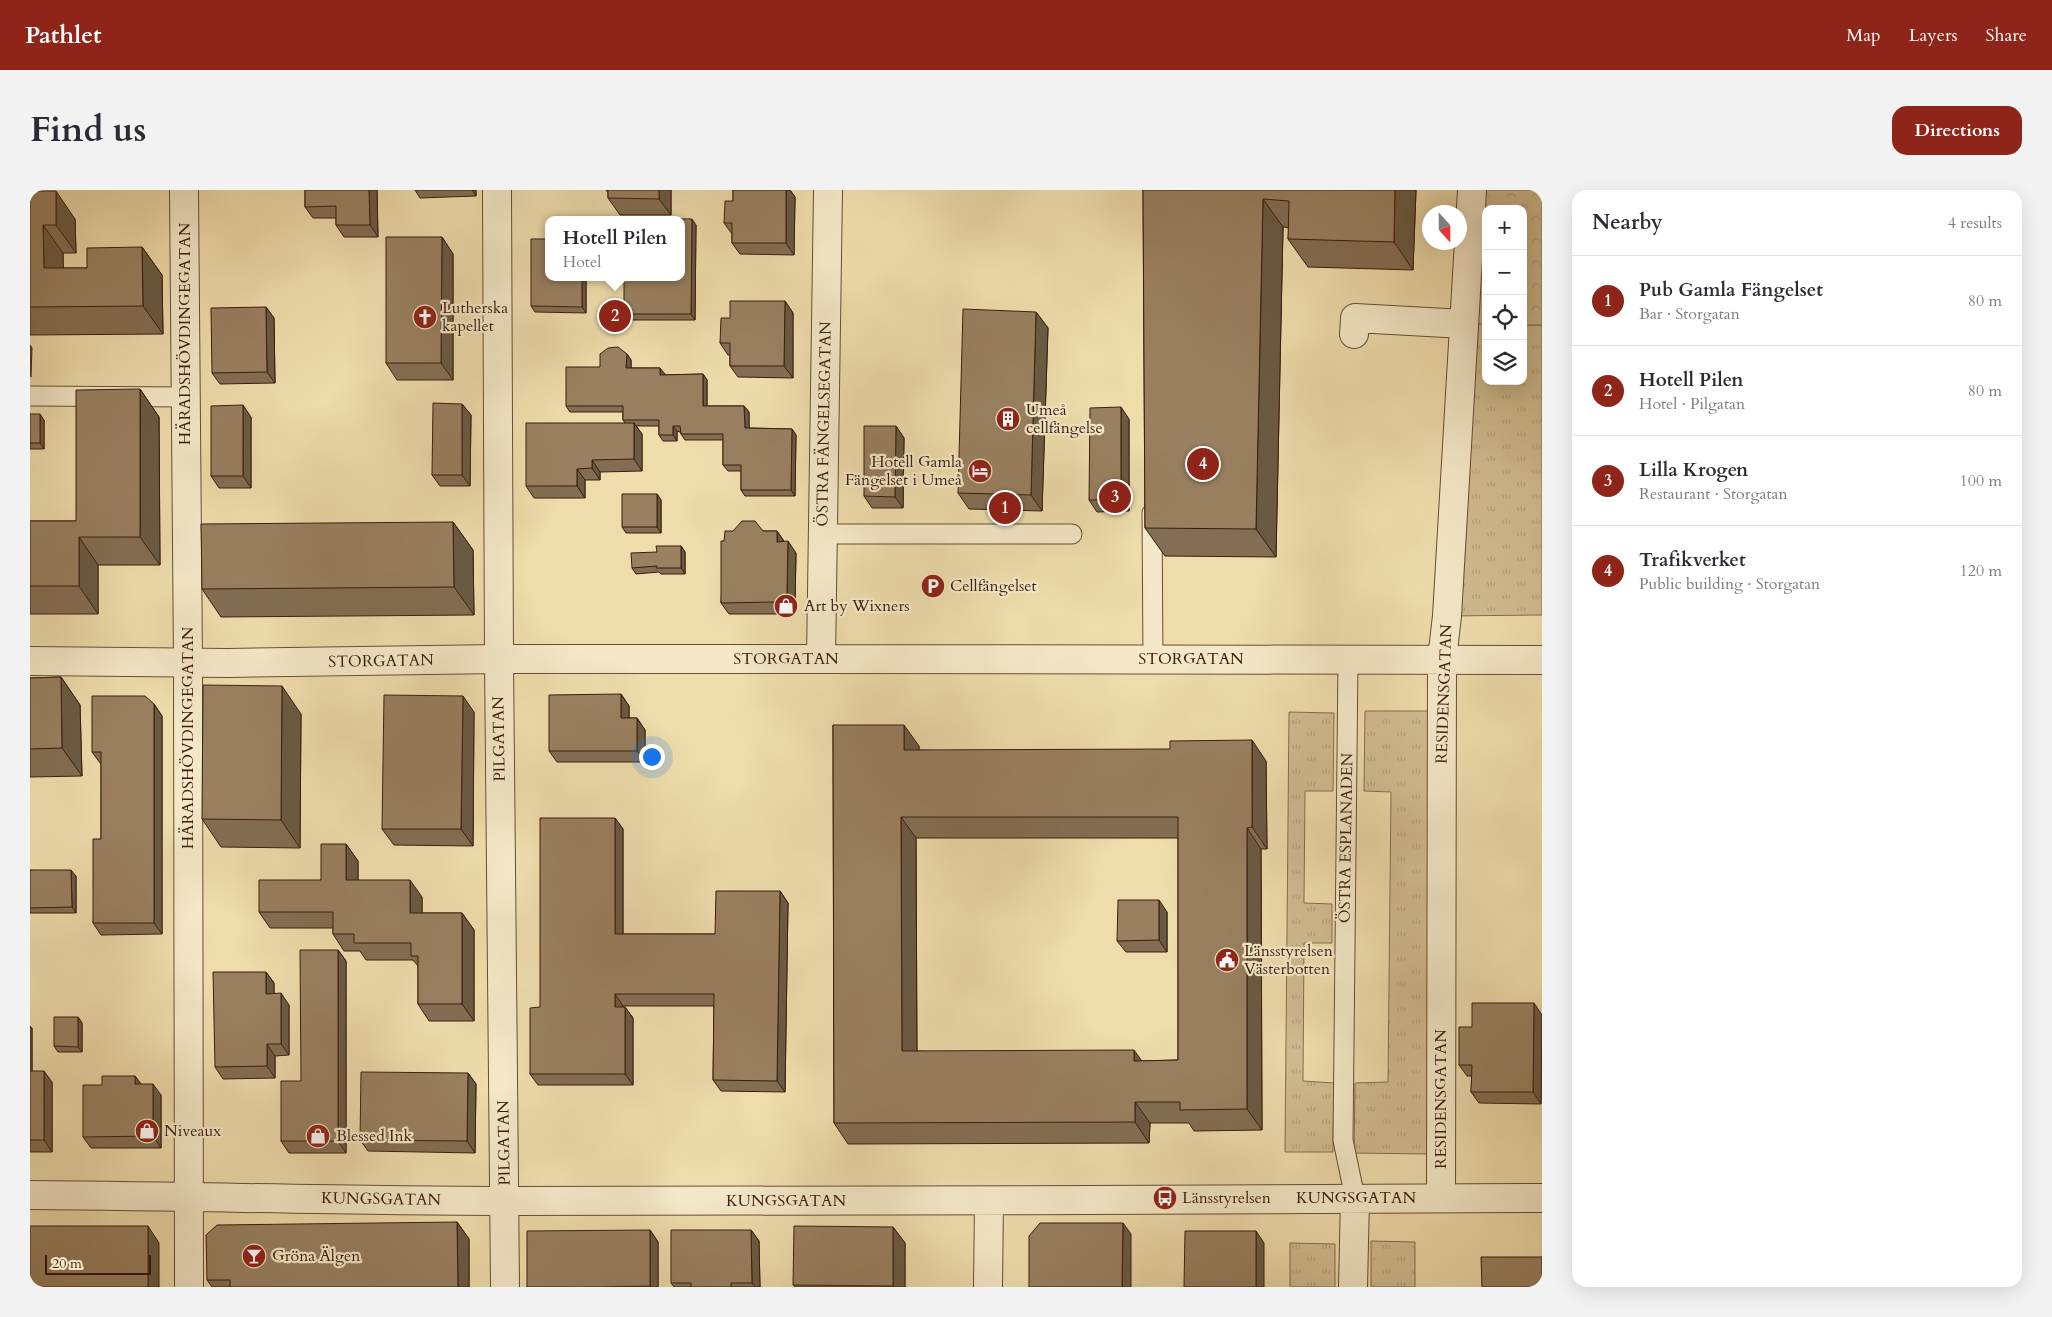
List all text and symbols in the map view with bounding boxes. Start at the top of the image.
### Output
text: Pathlet [25,19,102,52]
text: Map [1846,23,1881,48]
text: Layers [1909,23,1958,48]
text: Share [1986,23,2027,48]
text: Find us [30,106,146,154]
button: Directions [1892,106,2022,155]
north arrow [1422,205,1467,250]
map controls [1482,205,1527,385]
button: + [1482,205,1527,250]
text: Nearby [1592,208,1663,237]
text: 4 results [1948,212,2002,234]
popup [545,216,685,281]
street label: HÄRADSHÖVDINGEGATAN [174,222,196,445]
text: Hotell Pilen [563,225,667,251]
button: − [1482,250,1527,295]
text: Hotel [563,251,601,273]
text: Pub Gamla Fängelset [1639,277,1823,303]
text: 1 [1604,290,1612,312]
text: 80 m [1968,290,2002,312]
button: locate [1482,295,1527,340]
place label: Lutherska kapellet [442,297,508,337]
pin: 2 [599,297,631,335]
text: Bar · Storgatan [1639,303,1740,325]
church icon: Lutherska kapellet [412,304,438,330]
street label: ÖSTRA FÄNGELSEGATAN [811,321,837,527]
button: layers [1482,340,1527,385]
text: Hotell Pilen [1639,367,1743,393]
text: 2 [1604,380,1612,402]
text: 80 m [1968,380,2002,402]
text: Hotel · Pilgatan [1639,393,1745,415]
place label: Umeå cellfängelse [1026,399,1103,439]
building icon: Umeå cellfängelse [995,406,1021,432]
pin: 4 [1187,445,1219,483]
place label: Hotell Gamla Fängelset i Umeå [845,451,962,491]
text: Lilla Krogen [1639,457,1748,483]
hotel icon: Hotell Gamla Fängelset i Umeå [967,458,993,484]
text: 3 [1604,470,1612,492]
text: 100 m [1960,470,2002,492]
pin: 3 [1099,478,1131,516]
text: Restaurant · Storgatan [1639,483,1788,505]
pin: 1 [989,489,1021,527]
text: Trafikverket [1639,547,1746,573]
text: 4 [1604,560,1612,582]
text: 120 m [1960,560,2002,582]
parking icon: Cellfängelset [920,573,946,599]
text: Public building · Storgatan [1639,573,1820,595]
place label: Cellfängelset [950,575,1037,597]
shop icon: Art by Wixners [773,593,799,619]
place label: Art by Wixners [804,595,910,617]
street label: RESIDENSGATAN [1431,623,1457,764]
street label: HÄRADSHÖVDINGEGATAN [177,626,199,849]
street label: STORGATAN [733,648,839,670]
street label: STORGATAN [1138,648,1244,670]
street label: STORGATAN [328,649,434,673]
street label: PILGATAN [487,696,511,782]
your location [639,744,665,770]
street label: ÖSTRA ESPLANADEN [1334,752,1358,923]
place label: Länsstyrelsen Västerbotten [1244,940,1333,980]
public building icon: Länsstyrelsen Västerbotten [1214,947,1240,973]
street label: RESIDENSGATAN [1430,1029,1452,1169]
street label: PILGATAN [492,1100,516,1186]
shop icon: Niveaux [134,1118,160,1144]
place label: Niveaux [164,1120,221,1142]
shop icon: Blessed Ink [305,1123,331,1149]
place label: Blessed Ink [336,1125,413,1147]
bus stop icon: Länsstyrelsen [1152,1185,1178,1211]
street label: KUNGSGATAN [321,1187,442,1211]
place label: Länsstyrelsen [1182,1187,1271,1209]
street label: KUNGSGATAN [1296,1187,1416,1209]
street label: KUNGSGATAN [726,1190,846,1212]
bar icon: Gröna Älgen [241,1243,267,1269]
place label: Gröna Älgen [272,1245,360,1267]
scale bar [45,1252,151,1275]
text: 20 m [52,1254,82,1273]

